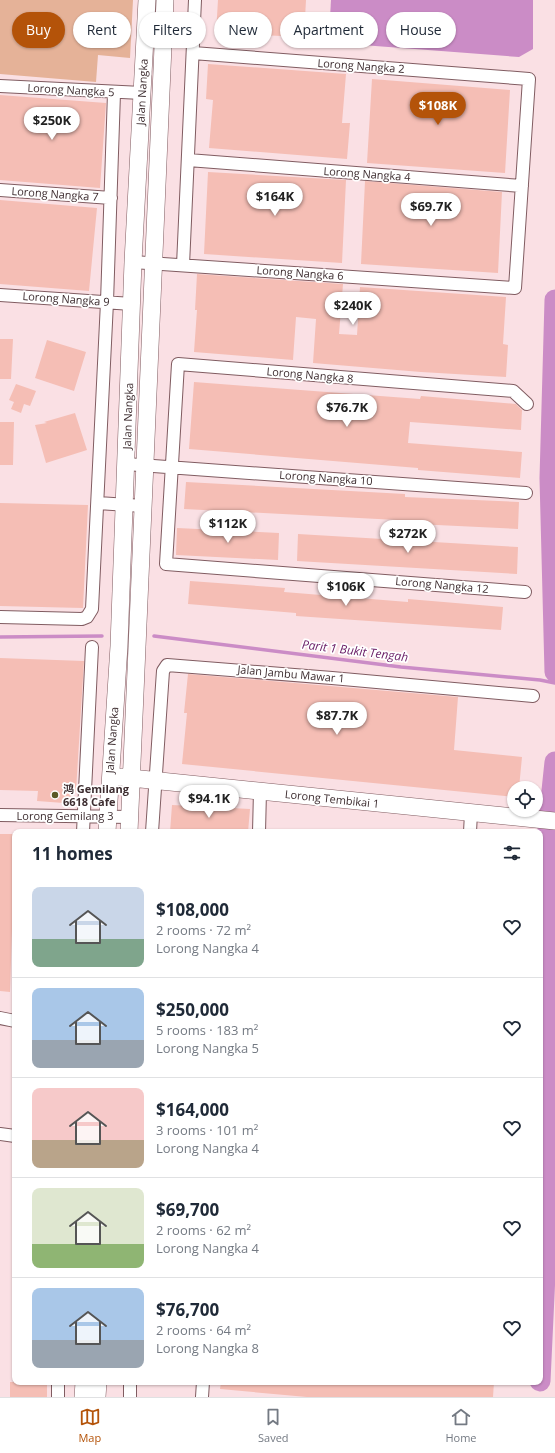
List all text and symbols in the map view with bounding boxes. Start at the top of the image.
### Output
chip: Buy [12,12,65,48]
chip: Rent [73,12,131,48]
chip: Filters [139,12,206,48]
chip: New [214,12,272,48]
chip: Apartment [280,12,378,48]
chip: House [386,12,456,48]
street label: Lorong Nangka 2 [317,55,405,76]
street label: Jalan Nangka [132,58,151,127]
street label: Lorong Nangka 5 [27,80,115,99]
pin: $108K [410,92,466,126]
text: $108K [419,96,457,114]
pin: $250K [24,107,80,141]
text: $250K [33,111,71,129]
street label: Lorong Nangka 4 [323,163,412,184]
street label: Lorong Nangka 7 [11,183,99,204]
pin: $164K [247,183,303,217]
text: $164K [256,187,294,205]
pin: $69.7K [398,193,464,227]
text: $69.7K [410,197,452,215]
street label: Lorong Nangka 6 [256,262,344,283]
street label: Lorong Nangka 9 [22,288,110,309]
pin: $240K [325,292,381,326]
text: $240K [334,296,372,314]
street label: Lorong Nangka 8 [266,363,354,386]
street label: Jalan Nangka [119,382,136,451]
pin: $76.7K [314,394,380,428]
text: $76.7K [326,398,368,416]
street label: Lorong Nangka 10 [279,467,373,488]
pin: $112K [200,510,256,544]
text: $112K [209,514,247,532]
pin: $272K [380,520,436,554]
text: $272K [389,524,427,542]
pin: $106K [318,573,374,607]
street label: Lorong Nangka 12 [395,573,489,596]
text: $106K [327,577,365,595]
water label: Parit 1 Bukit Tengah [301,636,409,665]
street label: Jalan Jambu Mawar 1 [236,661,345,686]
pin: $87.7K [304,702,370,736]
street label: Jalan Nangka [102,706,121,775]
text: $87.7K [316,706,358,724]
place label: 鸿 Gemilang 6618 Cafe [63,781,130,809]
map controls [507,781,543,817]
button: locate [507,781,543,817]
pin: $94.1K [176,785,242,819]
street label: Lorong Tembikai 1 [284,786,380,811]
text: $94.1K [188,789,230,807]
marker: 鸿 Gemilang 6618 Cafe [50,790,60,800]
street label: Lorong Gemilang 3 [17,808,113,823]
text: 11 homes [32,842,113,865]
icon: filters [501,842,523,864]
text: $108,000 [156,898,229,921]
icon: home [64,903,112,951]
icon: heart [501,916,523,938]
text: 2 rooms · 72 m² [156,921,251,939]
text: Lorong Nangka 4 [156,939,259,957]
text: $250,000 [156,998,229,1021]
icon: home [64,1004,112,1052]
icon: heart [501,1017,523,1039]
text: 5 rooms · 183 m² [156,1021,258,1039]
text: Lorong Nangka 5 [156,1039,259,1057]
text: $164,000 [156,1098,229,1121]
icon: home [64,1104,112,1152]
icon: heart [501,1117,523,1139]
text: 3 rooms · 101 m² [156,1121,258,1139]
text: Lorong Nangka 4 [156,1139,259,1157]
text: $69,700 [156,1198,219,1221]
icon: home [64,1204,112,1252]
icon: heart [501,1217,523,1239]
text: 2 rooms · 62 m² [156,1221,251,1239]
text: Lorong Nangka 4 [156,1239,259,1257]
text: $76,700 [156,1298,219,1321]
icon: home [64,1304,112,1352]
icon: heart [501,1317,523,1339]
text: 2 rooms · 64 m² [156,1321,251,1339]
text: Lorong Nangka 8 [156,1339,259,1357]
tab: Map [78,1406,101,1445]
tab: Saved [258,1406,289,1445]
tab: Home [445,1406,477,1445]

